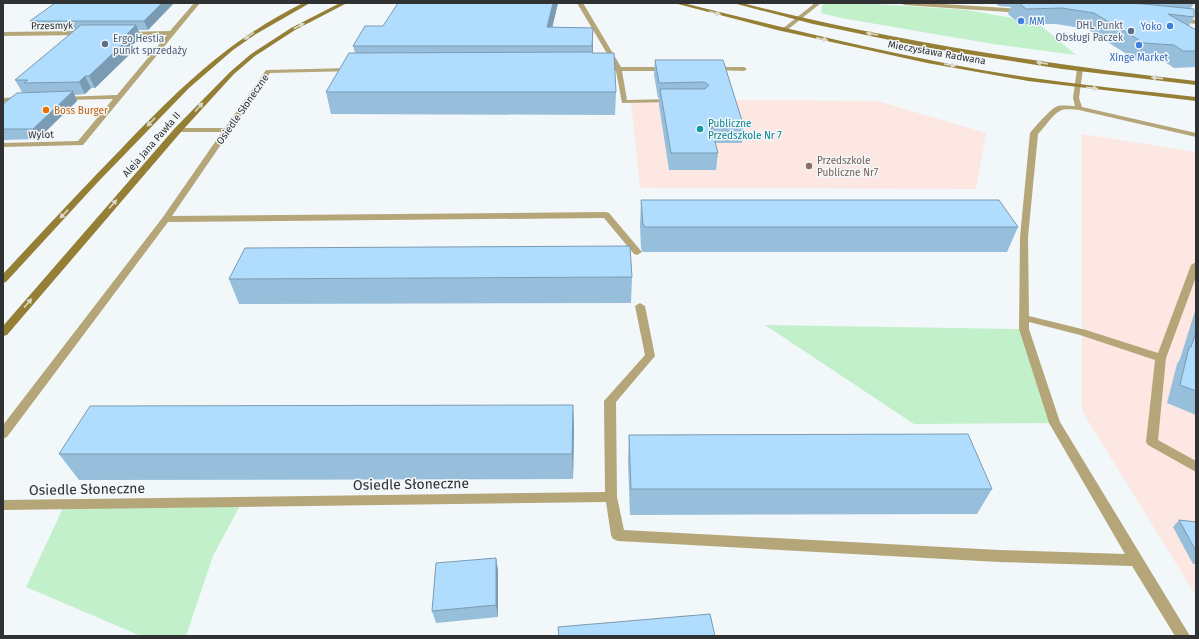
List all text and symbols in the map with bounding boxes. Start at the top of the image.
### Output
one-way arrow [709,10,721,16]
marker: MM [1016,16,1026,26]
place label: MM [1029,16,1045,28]
street label: Przesmyk [31,20,74,32]
place label: DHL Punkt Obsługi Paczek [1056,20,1124,44]
place label: Yoko [1140,21,1162,33]
marker: Yoko [1165,21,1175,31]
one-way arrow [294,22,305,29]
marker: DHL Punkt Obsługi Paczek [1126,26,1136,36]
one-way arrow [866,31,878,37]
one-way arrow [244,32,254,40]
place label: Ergo Hestia punkt sprzedaży [113,33,187,57]
one-way arrow [816,37,828,43]
street label: Mieczysława Radwana [887,38,987,68]
marker: Ergo Hestia punkt sprzedaży [100,39,110,49]
marker: Xinge Market [1134,40,1144,50]
place label: Xinge Market [1110,52,1169,64]
one-way arrow [1036,60,1048,67]
one-way arrow [944,62,956,68]
street label: Osiedle Słoneczne [214,72,272,147]
one-way arrow [1151,75,1163,82]
one-way arrow [1086,84,1098,91]
one-way arrow [194,102,203,111]
marker: Boss Burger [41,105,51,115]
place label: Boss Burger [54,105,108,117]
street label: Aleja Jana Pawła II [120,110,183,180]
one-way arrow [147,117,156,127]
place label: Publiczne Przedszkole Nr 7 [708,118,782,142]
marker: Publiczne Przedszkole Nr 7 [695,124,705,134]
street label: Wylot [28,129,54,141]
place label: Przedszkole Publiczne Nr7 [817,155,879,179]
marker: Przedszkole Publiczne Nr7 [804,161,814,171]
one-way arrow [109,199,118,210]
one-way arrow [59,209,69,219]
one-way arrow [24,298,33,308]
street label: Osiedle Słoneczne [353,475,469,494]
street label: Osiedle Słoneczne [29,480,145,499]

